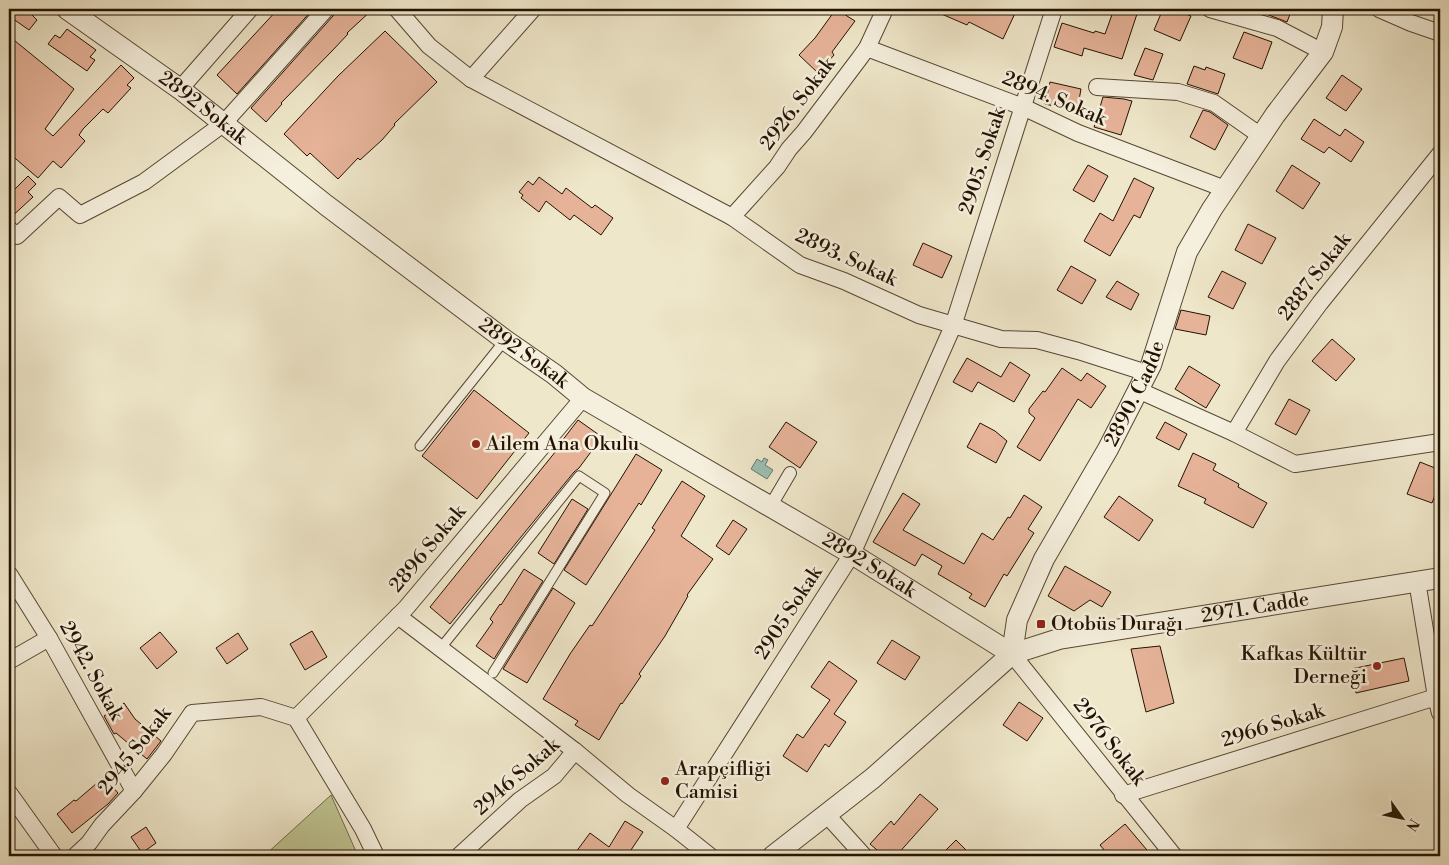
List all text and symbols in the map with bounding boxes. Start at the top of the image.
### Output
street label: 2926. Sokak [755,51,842,155]
street label: 2892 Sokak [154,65,254,151]
street label: 2894. Sokak [998,66,1111,133]
street label: 2905. Sokak [954,103,1012,218]
street label: 2893. Sokak [791,223,902,293]
street label: 2887 Sokak [1273,227,1358,326]
street label: 2892 Sokak [474,312,576,395]
street label: 2890. Cadde [1099,338,1170,451]
place label: Ailem Ana Okulu [485,432,640,457]
marker: Ailem Ana Okulu [470,438,482,450]
street label: 2896 Sokak [384,499,473,598]
street label: 2892 Sokak [818,527,922,604]
street label: 2905 Sokak [750,560,829,664]
street label: 2971. Cadde [1199,587,1311,629]
place label: Otobüs Durağı [1051,612,1183,637]
street label: 2942. Sokak [53,617,129,726]
marker: Otobüs Durağı [1035,618,1047,630]
place label: Kafkas Kültür Derneği [1241,642,1367,690]
marker: Kafkas Kültür Derneği [1371,660,1383,672]
street label: 2976 Sokak [1067,694,1152,792]
street label: 2966 Sokak [1219,698,1329,753]
street label: 2945 Sokak [93,701,178,800]
street label: 2946 Sokak [469,732,566,821]
place label: Arapçifliği Camisi [674,757,772,805]
marker: Arapçifliği Camisi [659,775,671,787]
north arrow [1376,792,1426,842]
text: N [1401,815,1423,834]

